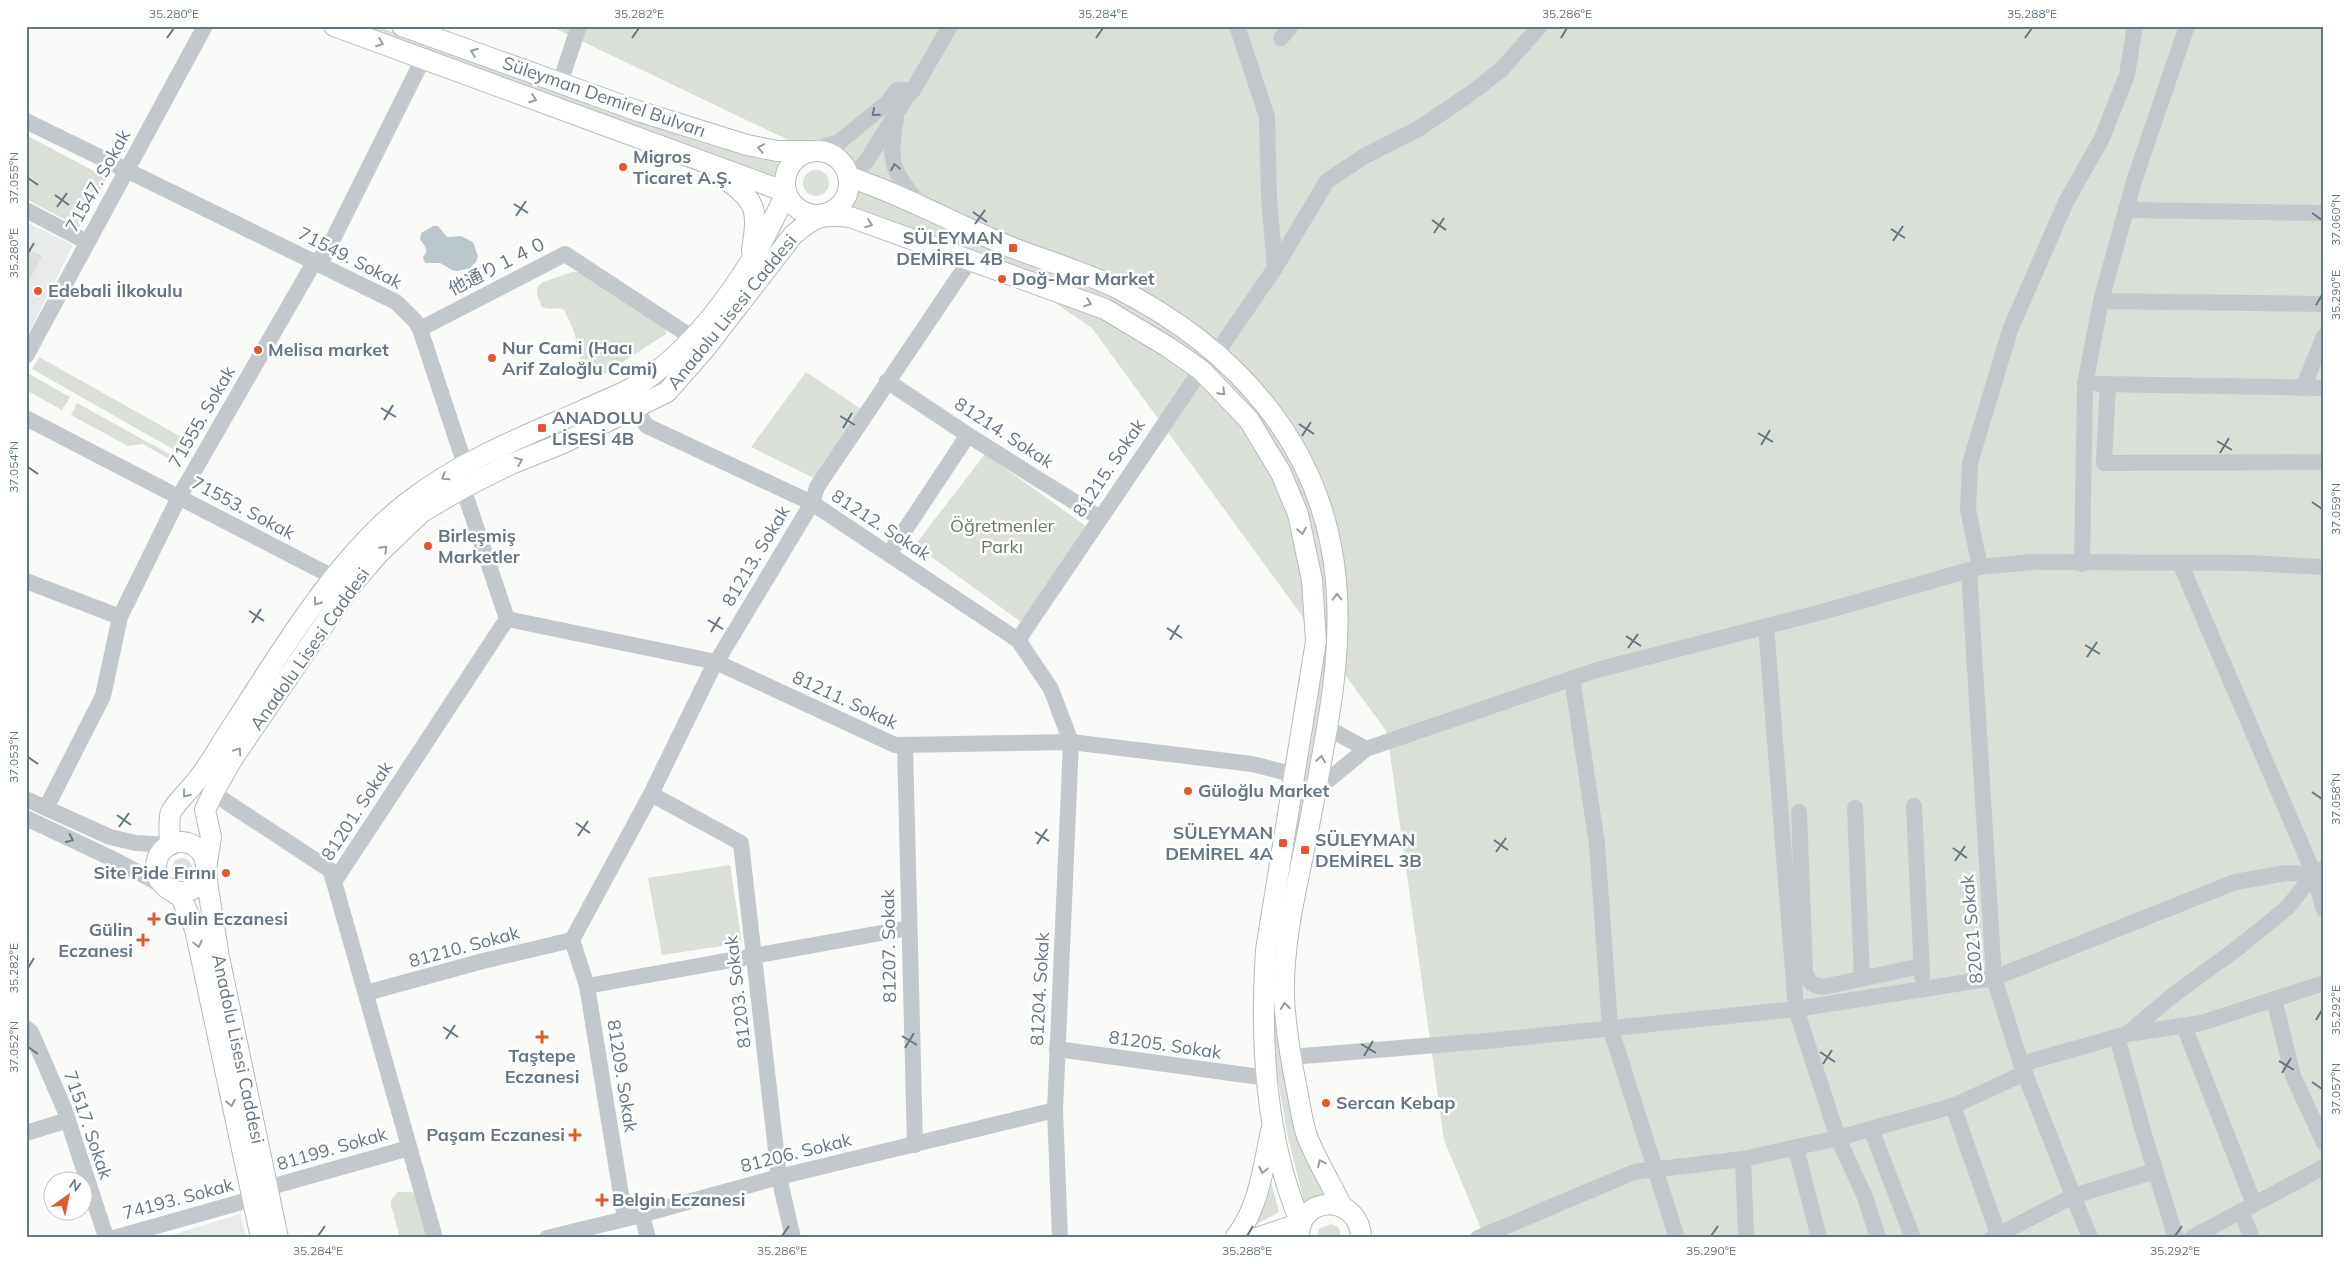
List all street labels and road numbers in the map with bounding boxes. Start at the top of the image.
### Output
street label: Süleyman Demirel Bulvarı [500,51,709,142]
street label: 71547. Sokak [60,125,135,236]
street label: 71549. Sokak [294,222,407,294]
street label: Anadolu Lisesi Caddesi [662,229,801,394]
street label: 他通り１４０ [444,231,551,300]
street label: 71555. Sokak [163,361,240,472]
street label: 81214. Sokak [950,392,1059,474]
street label: 81215. Sokak [1067,414,1150,521]
street label: 71553. Sokak [188,471,299,545]
street label: 81212. Sokak [827,484,936,566]
street label: 81213. Sokak [716,501,795,610]
street label: Anadolu Lisesi Caddesi [245,563,374,734]
street label: 81211. Sokak [789,665,902,734]
street label: 81201. Sokak [316,756,398,865]
street label: 82021 Sokak [1955,873,1988,985]
street label: 81207. Sokak [876,888,901,1003]
street label: 81210. Sokak [406,921,522,972]
street label: 81204. Sokak [1025,931,1054,1046]
street label: 81203. Sokak [719,934,756,1050]
street label: Anadolu Lisesi Caddesi [207,952,270,1146]
street label: 81209. Sokak [602,1018,643,1135]
street label: 81205. Sokak [1107,1025,1224,1064]
street label: 71517. Sokak [59,1067,118,1183]
street label: 81199. Sokak [274,1122,390,1175]
street label: 81206. Sokak [738,1127,854,1177]
street label: 74193. Sokak [120,1173,236,1224]

